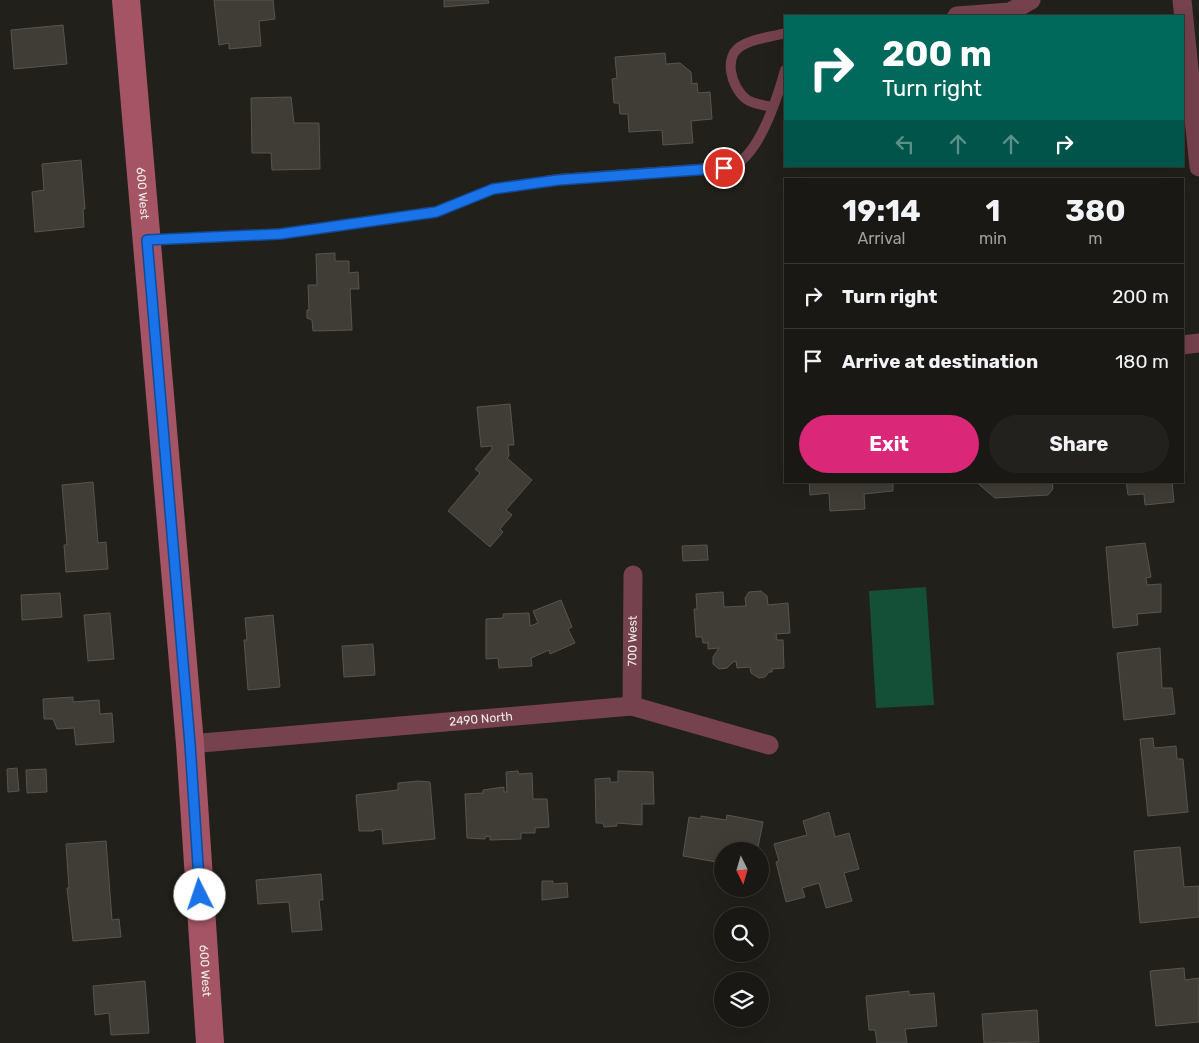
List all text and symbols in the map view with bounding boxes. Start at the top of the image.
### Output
text: 200 m [882,33,992,75]
icon: right [799,35,864,100]
text: Turn right [882,75,982,102]
icon: left [891,130,919,158]
icon: ahead [944,130,972,158]
icon: ahead [997,130,1025,158]
icon: right [1050,130,1078,158]
pin [703,147,745,189]
icon: arrive [710,154,738,182]
street label: 600 West [133,167,152,220]
text: 19:14 [842,193,921,229]
text: 1 [985,193,1000,229]
text: 380 [1065,193,1126,229]
text: Arrival [857,229,906,248]
text: min [979,229,1007,248]
text: m [1088,229,1103,248]
icon: right [799,282,827,310]
text: Turn right [842,285,937,308]
text: 200 m [1112,285,1169,308]
icon: arrive [799,347,827,375]
text: Arrive at destination [842,350,1038,373]
text: 180 m [1115,350,1169,373]
button: Exit [799,415,979,473]
button: Share [989,415,1169,473]
street label: 700 West [625,615,640,667]
street label: 2490 North [449,709,513,729]
north arrow [714,842,769,898]
map controls [714,842,769,1027]
position arrow [173,868,225,920]
button: search [714,907,769,962]
street label: 600 West [196,944,214,998]
button: layers [714,972,769,1027]

